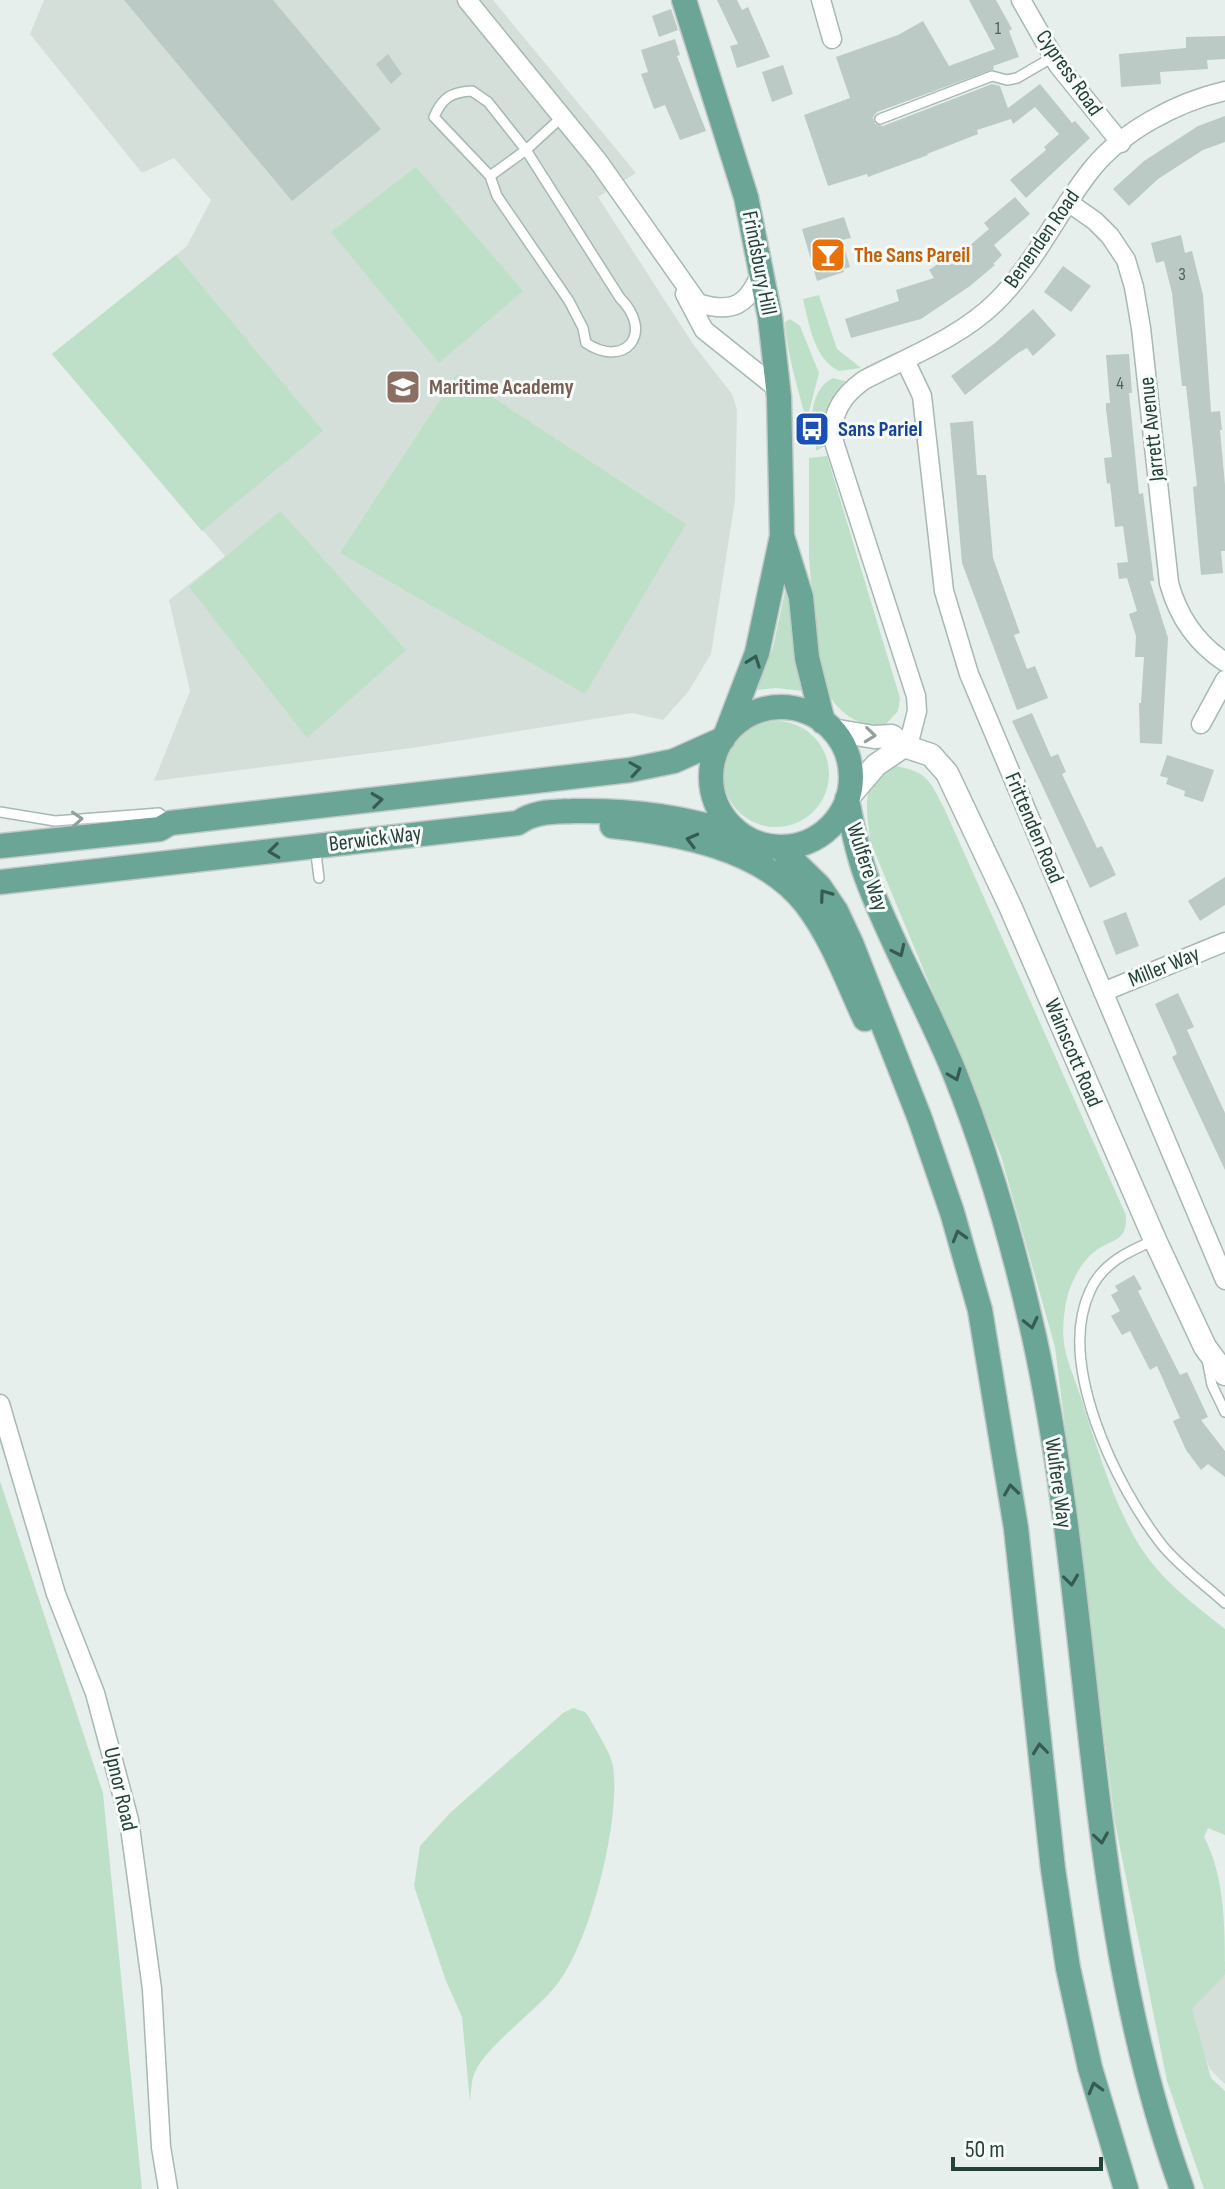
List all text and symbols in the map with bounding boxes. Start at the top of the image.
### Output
house number: 1 [995,18,1002,39]
street label: Cypress Road [1030,25,1108,121]
street label: Benenden Road [998,185,1086,293]
street label: Frindsbury Hill [736,209,782,317]
bar icon: The Sans Pareil [809,236,847,274]
place label: The Sans Pareil [854,242,970,269]
house number: 3 [1178,264,1186,285]
school or university icon: Maritime Academy [384,368,422,406]
house number: 4 [1116,373,1124,394]
place label: Maritime Academy [429,374,574,401]
street label: Jarrett Avenue [1133,376,1171,483]
bus stop icon: Sans Pariel [793,410,831,448]
place label: Sans Pariel [838,416,922,443]
one-way arrow [744,655,761,669]
one-way arrow [864,726,877,743]
one-way arrow [628,761,642,778]
street label: Frittenden Road [999,769,1069,887]
one-way arrow [371,792,384,809]
one-way arrow [71,811,84,828]
street label: Berwick Way [327,820,423,858]
street label: Wulfere Way [840,820,894,915]
one-way arrow [686,833,700,850]
one-way arrow [267,842,280,859]
one-way arrow [820,889,835,903]
street label: Miller Way [1124,940,1204,993]
one-way arrow [889,943,905,958]
street label: Wainscott Road [1038,995,1108,1111]
one-way arrow [945,1067,962,1081]
one-way arrow [952,1229,968,1243]
one-way arrow [1021,1316,1038,1329]
street label: Wulfere Way [1038,1436,1078,1530]
one-way arrow [1003,1483,1020,1497]
one-way arrow [1062,1573,1079,1587]
one-way arrow [1031,1742,1048,1755]
street label: Upnor Road [97,1745,143,1833]
one-way arrow [1092,1831,1109,1845]
one-way arrow [1088,2081,1104,2095]
scale bar [953,2121,1101,2171]
text: 50 m [965,2135,1005,2164]

